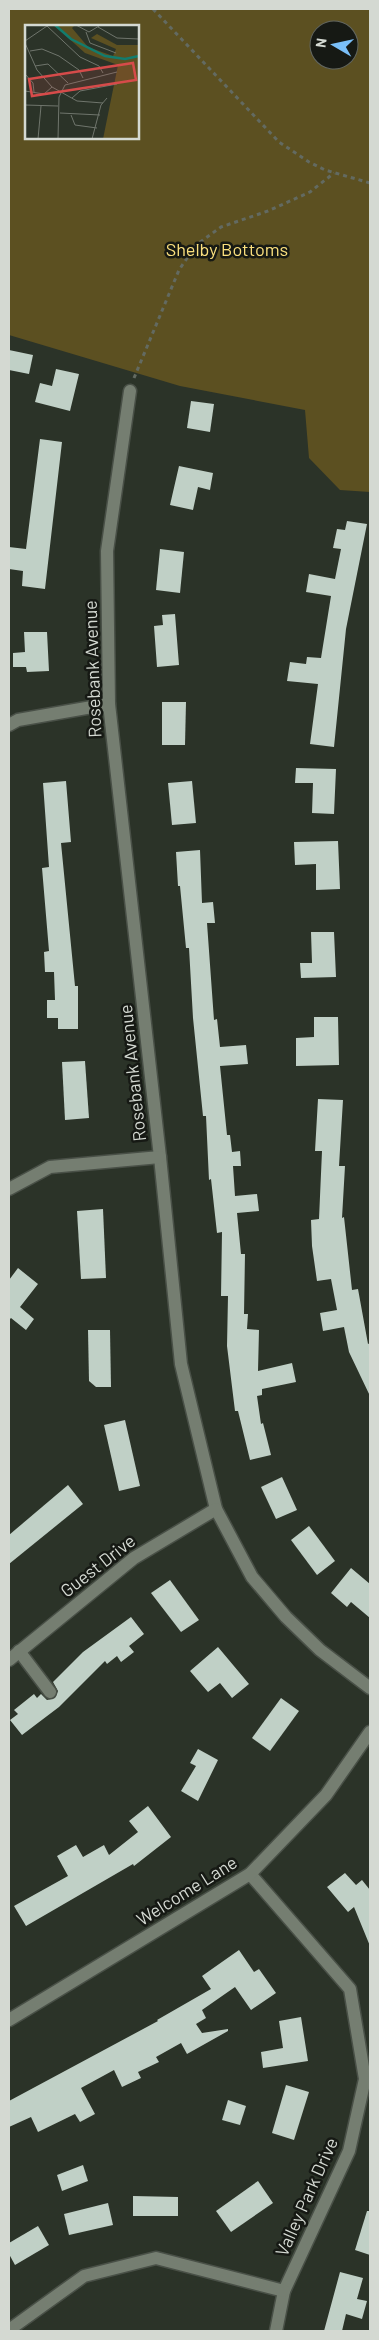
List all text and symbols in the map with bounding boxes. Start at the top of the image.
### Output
north arrow [309,20,359,70]
inset map [25,25,139,139]
text: N [312,37,330,49]
park label: Shelby Bottoms [166,238,288,260]
street label: Rosebank Avenue [79,600,105,738]
street label: Rosebank Avenue [114,1004,150,1143]
street label: Guest Drive [56,1529,139,1601]
street label: Welcome Lane [132,1851,241,1930]
street label: Valley Park Drive [270,2134,342,2259]

